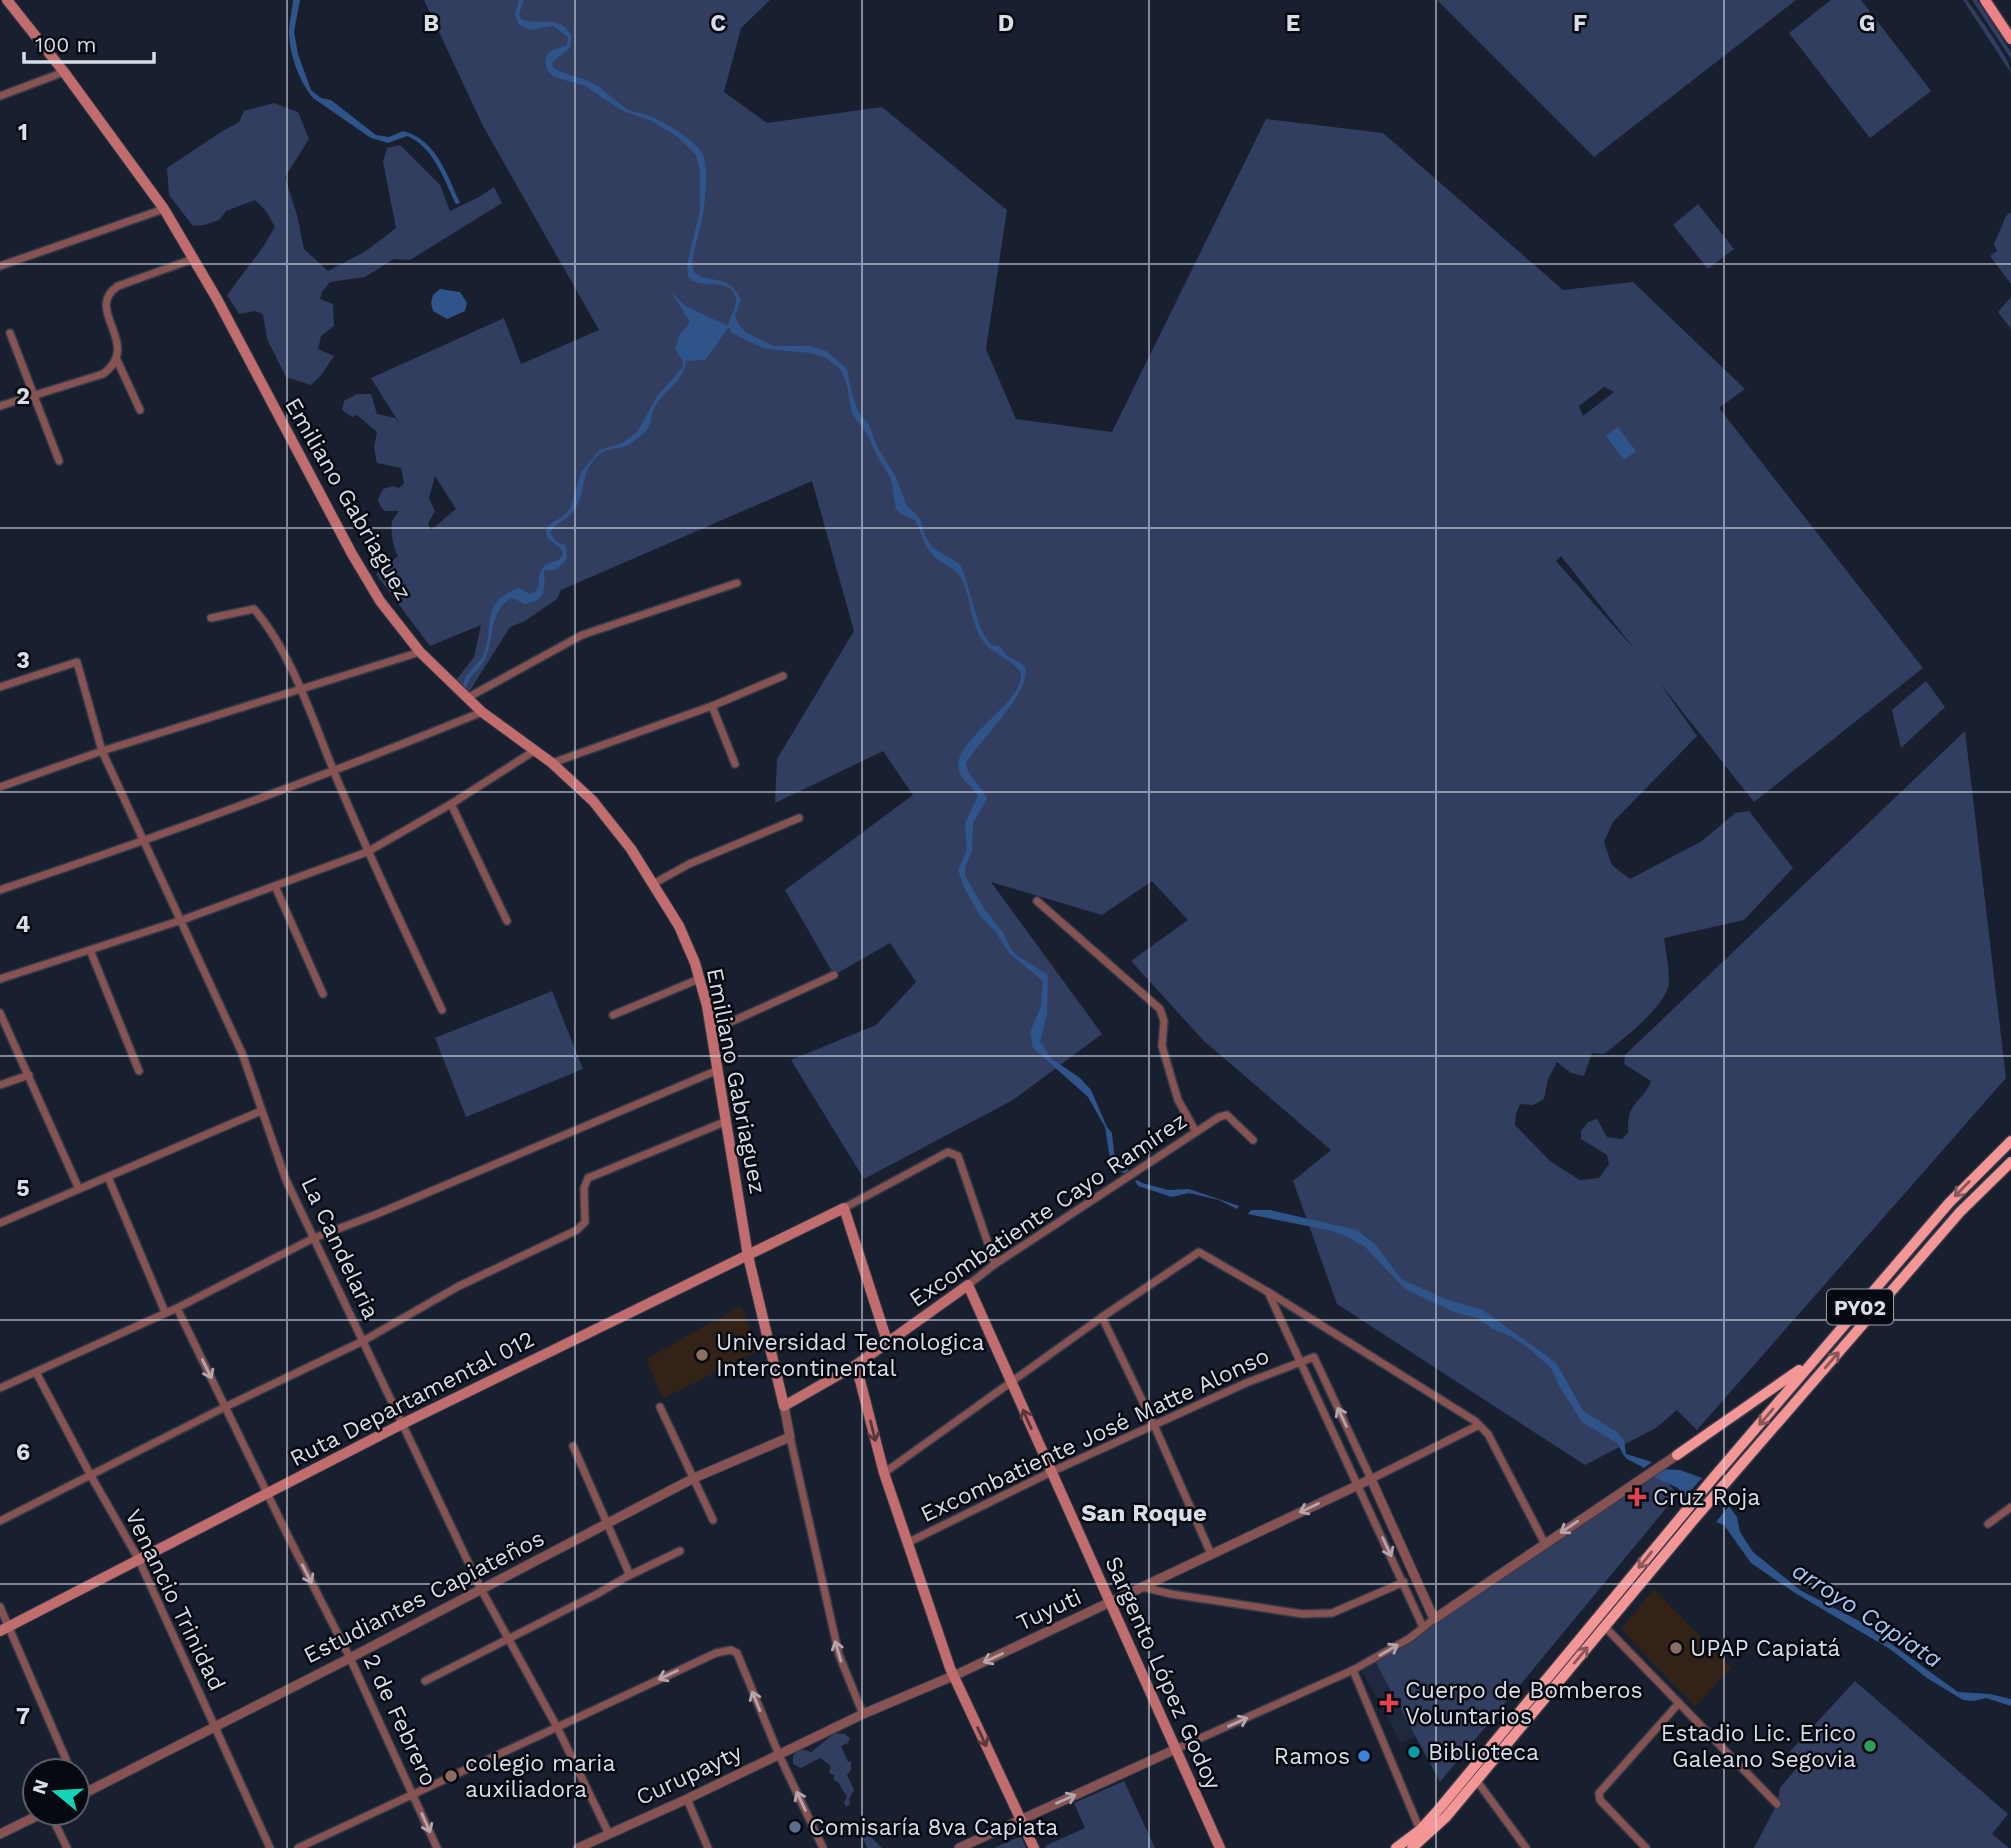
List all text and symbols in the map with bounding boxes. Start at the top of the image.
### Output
text: B [423,10,439,37]
text: C [710,10,726,37]
text: D [998,10,1014,37]
text: E [1286,10,1300,37]
text: F [1573,10,1587,37]
text: G [1859,10,1875,37]
scale bar [24,21,154,65]
text: 100 m [35,32,97,57]
text: 1 [18,119,28,146]
text: 2 [16,383,30,410]
street label: Emiliano Gabriaguez [279,393,417,605]
text: 3 [16,647,30,674]
text: 4 [16,911,31,938]
street label: Emiliano Gabriaguez [701,966,771,1196]
street label: Excombatiente Cayo Ramírez [904,1107,1192,1313]
street label: La Candelaria [295,1173,385,1323]
text: 5 [16,1175,30,1202]
one-way arrow [1954,1180,1971,1197]
road number: PY02 [1827,1290,1893,1324]
street label: Ruta Departamental 012 [285,1326,539,1472]
place label: Universidad Tecnologica Intercontinental [716,1329,985,1382]
street label: Excombatiente José Matte Alonso [916,1342,1274,1528]
marker: Universidad Tecnologica Intercontinental [694,1347,710,1363]
one-way arrow [1824,1351,1840,1369]
one-way arrow [201,1358,214,1379]
one-way arrow [1335,1407,1348,1428]
one-way arrow [1758,1407,1774,1425]
one-way arrow [1020,1409,1033,1430]
one-way arrow [867,1419,880,1442]
text: 6 [16,1439,30,1466]
place label: Cruz Roja [1653,1484,1760,1511]
marker: Cruz Roja [1627,1487,1647,1507]
district label: San Roque [1081,1499,1207,1527]
one-way arrow [1299,1502,1320,1515]
street label: Venancio Trinidad [119,1505,231,1695]
one-way arrow [1560,1520,1579,1534]
street label: Estudiantes Capiateños [299,1525,549,1669]
one-way arrow [1381,1536,1394,1557]
one-way arrow [1637,1551,1652,1569]
street label: Sargento López Godoy [1099,1552,1227,1794]
water label: arroyo Capiata [1787,1556,1947,1674]
one-way arrow [301,1563,315,1584]
street label: Tuyuti [1012,1583,1086,1637]
place label: UPAP Capiatá [1690,1635,1840,1662]
one-way arrow [831,1640,844,1662]
marker: UPAP Capiatá [1668,1640,1684,1656]
one-way arrow [1378,1643,1398,1657]
one-way arrow [1573,1647,1589,1665]
street label: 2 de Febrero [358,1650,442,1790]
one-way arrow [983,1651,1004,1665]
one-way arrow [658,1669,679,1683]
place label: Cuerpo de Bomberos Voluntarios [1405,1677,1643,1730]
one-way arrow [749,1690,762,1712]
marker: Cuerpo de Bomberos Voluntarios [1379,1693,1399,1713]
text: 7 [16,1703,30,1730]
one-way arrow [1227,1715,1248,1728]
place label: Estadio Lic. Erico Galeano Segovia [1661,1720,1856,1773]
one-way arrow [976,1726,989,1748]
marker: Estadio Lic. Erico Galeano Segovia [1862,1738,1878,1754]
street label: Curupayty [632,1739,746,1811]
place label: Biblioteca [1428,1739,1539,1766]
place label: Ramos [1274,1743,1350,1770]
marker: Biblioteca [1406,1744,1422,1760]
marker: Ramos [1356,1748,1372,1764]
place label: colegio maria auxiliadora [465,1750,615,1803]
north arrow [21,1757,91,1827]
marker: colegio maria auxiliadora [443,1768,459,1784]
text: N [27,1777,53,1797]
one-way arrow [794,1791,807,1812]
one-way arrow [1055,1792,1076,1805]
one-way arrow [420,1812,433,1833]
place label: Comisaría 8va Capiata [809,1814,1058,1841]
marker: Comisaría 8va Capiata [787,1819,803,1835]

